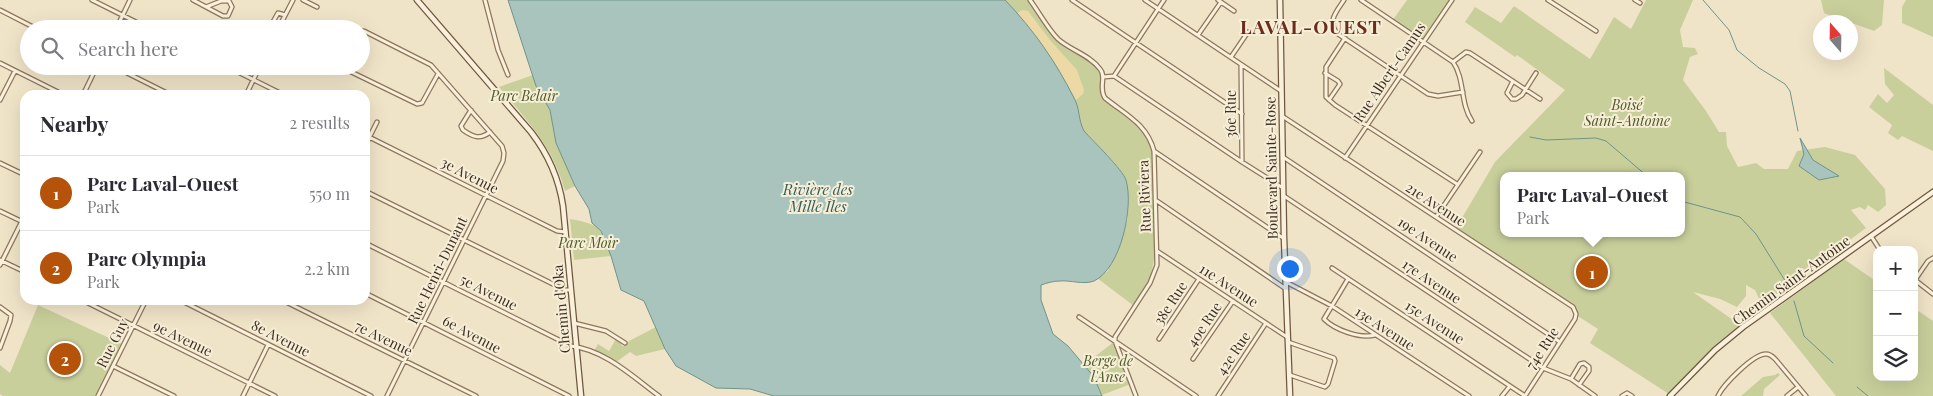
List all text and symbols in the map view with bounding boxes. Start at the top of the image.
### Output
district label: LAVAL-OUEST [1240,13,1382,39]
north arrow [1813,15,1858,60]
street label: Rue Albert-Camus [1348,18,1430,126]
search box [20,20,370,75]
icon: search [38,34,66,62]
text: Search here [78,35,178,61]
park label: Parc Belair [490,86,559,105]
street label: 36e Rue [1221,90,1240,138]
park label: Boisé Saint-Antoine [1583,95,1670,130]
street label: Boulevard Sainte-Rose [1260,96,1282,240]
text: Nearby [40,109,109,137]
text: 2 results [290,112,350,133]
street label: 3e Avenue [438,152,502,198]
street label: Rue Riviera [1133,160,1155,232]
text: Parc Laval-Ouest [87,170,238,196]
popup [1500,172,1685,237]
street label: 21e Avenue [1402,177,1470,231]
water label: Rivière des Mille Îles [782,179,853,216]
text: Parc Laval-Ouest [1517,181,1668,207]
text: 1 [53,183,59,204]
text: 550 m [309,183,350,204]
text: Park [87,196,120,217]
text: Park [1517,207,1550,228]
street label: Rue Henri-Dunant [403,212,472,327]
street label: 19e Avenue [1394,212,1462,266]
street label: Chemin Saint-Antoine [1728,231,1854,329]
park label: Parc Moir [557,233,619,252]
text: Parc Olympia [87,245,206,271]
map controls [1873,246,1918,381]
button: + [1873,246,1918,291]
pin: 1 [1576,253,1608,291]
street label: 17e Avenue [1399,254,1465,308]
your location [1277,256,1303,282]
text: 2 [52,258,60,279]
text: 2.2 km [304,258,350,279]
street label: 11e Avenue [1196,259,1262,311]
street label: Chemin d'Oka [548,264,574,354]
street label: 5e Avenue [457,269,521,315]
text: Park [87,271,120,292]
street label: 38e Rue [1149,278,1191,328]
button: − [1873,291,1918,336]
street label: 15e Avenue [1402,296,1468,348]
street label: 40e Rue [1182,298,1226,350]
street label: 13e Avenue [1351,302,1419,354]
street label: 6e Avenue [439,311,505,357]
street label: Rue Guy [92,315,132,371]
street label: 8e Avenue [248,315,314,361]
street label: 9e Avenue [150,316,216,360]
street label: 7e Avenue [352,316,416,360]
street label: 74e Rue [1521,323,1563,373]
street label: 42e Rue [1212,328,1254,378]
button: layers [1873,336,1918,381]
pin: 2 [49,340,81,378]
park label: Berge de l'Anse [1082,351,1133,386]

